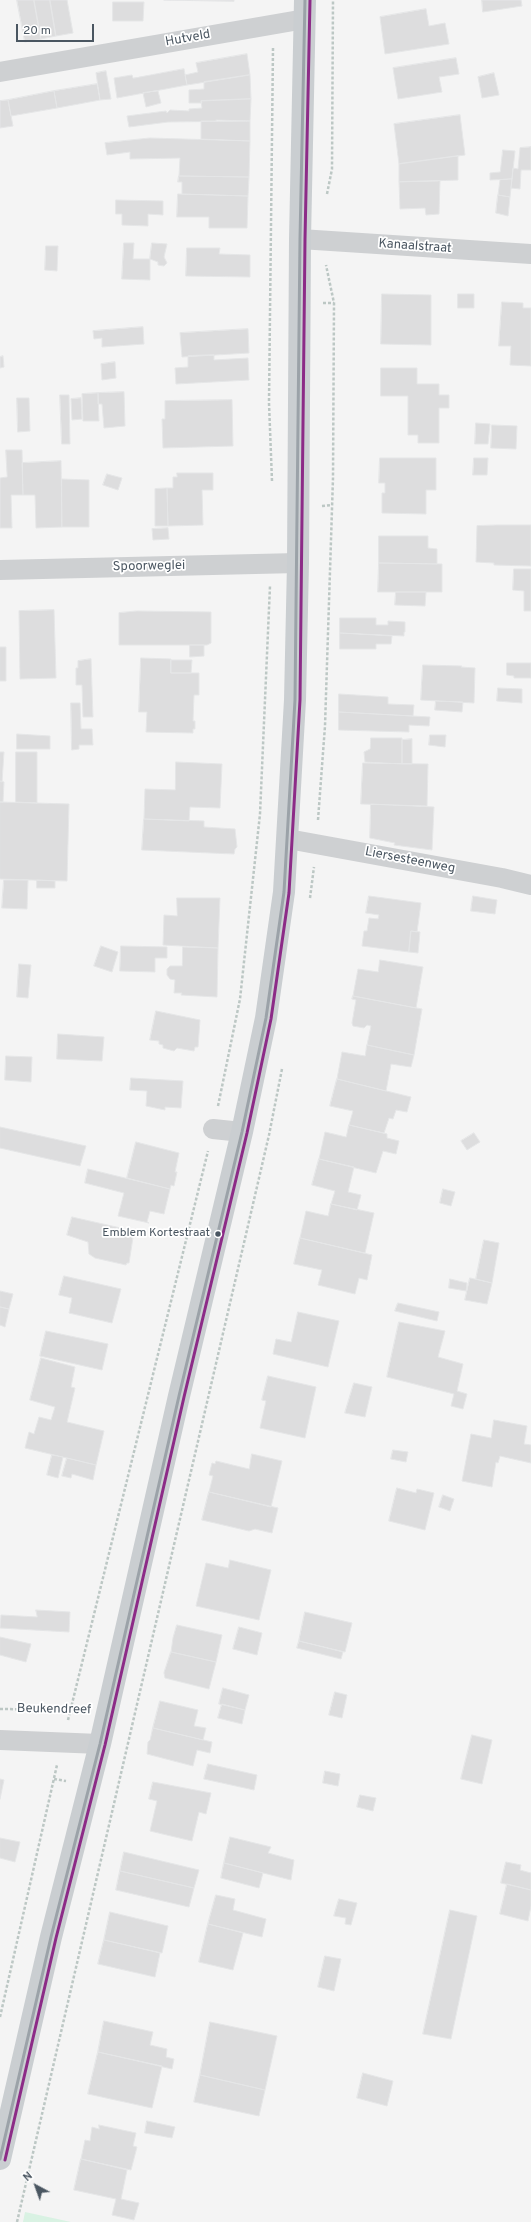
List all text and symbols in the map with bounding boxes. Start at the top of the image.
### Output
scale bar [18,16,96,42]
text: 20 m [23,23,51,39]
street label: Hutveld [164,27,212,51]
street label: Kanaalstraat [378,237,452,257]
street label: Spoorweglei [113,559,185,575]
street label: Liersesteenweg [364,845,456,877]
place label: Emblem Kortestraat [102,1227,210,1241]
marker: Emblem Kortestraat [213,1229,223,1239]
street label: Beukendreef [17,1702,91,1718]
north arrow [16,2166,56,2206]
text: N [21,2169,36,2185]

